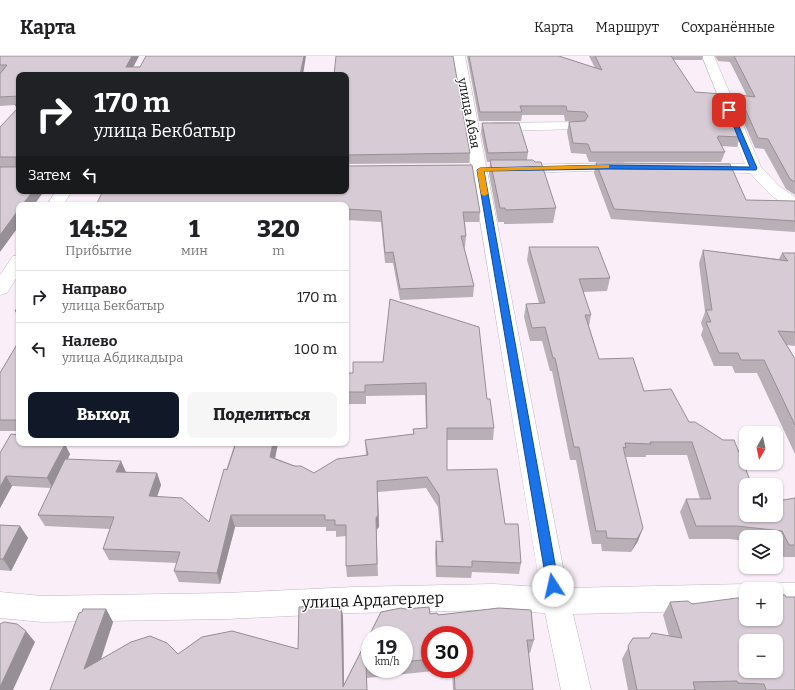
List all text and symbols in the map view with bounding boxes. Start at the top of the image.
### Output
text: Карта [20,16,76,39]
text: Карта [534,19,574,36]
text: Маршрут [596,19,659,36]
text: Сохранённые [681,19,775,36]
street label: улица Абая [455,75,483,150]
text: 170 m [94,86,170,119]
icon: right [28,88,80,140]
pin [712,93,746,127]
icon: arrive [718,99,740,121]
text: улица Бекбатыр [94,120,236,142]
icon: left [79,164,101,186]
text: Затем [28,166,71,184]
text: 14:52 [69,215,128,243]
text: 1 [189,215,200,243]
text: 320 [257,215,300,243]
text: Прибытие [65,243,132,258]
text: мин [181,243,208,258]
text: m [272,243,285,258]
text: Направо [62,280,127,298]
icon: right [28,286,50,308]
text: 170 m [297,288,337,306]
text: улица Бекбатыр [62,298,165,313]
text: Налево [62,332,117,350]
icon: left [28,338,50,360]
text: 100 m [294,340,337,358]
text: улица Абдикадыра [62,350,183,365]
button: Выход [28,392,179,438]
button: Поделиться [187,392,337,438]
north arrow [739,426,783,470]
map controls [739,426,783,678]
button: sound [739,478,783,522]
button: layers [739,530,783,574]
position arrow [532,565,574,607]
button: + [739,582,783,626]
street label: улица Ардагерлер [301,588,444,612]
speed limit sign: 30 [421,626,473,678]
button: − [739,634,783,678]
text: 19 [377,635,397,659]
text: km/h [375,656,399,668]

